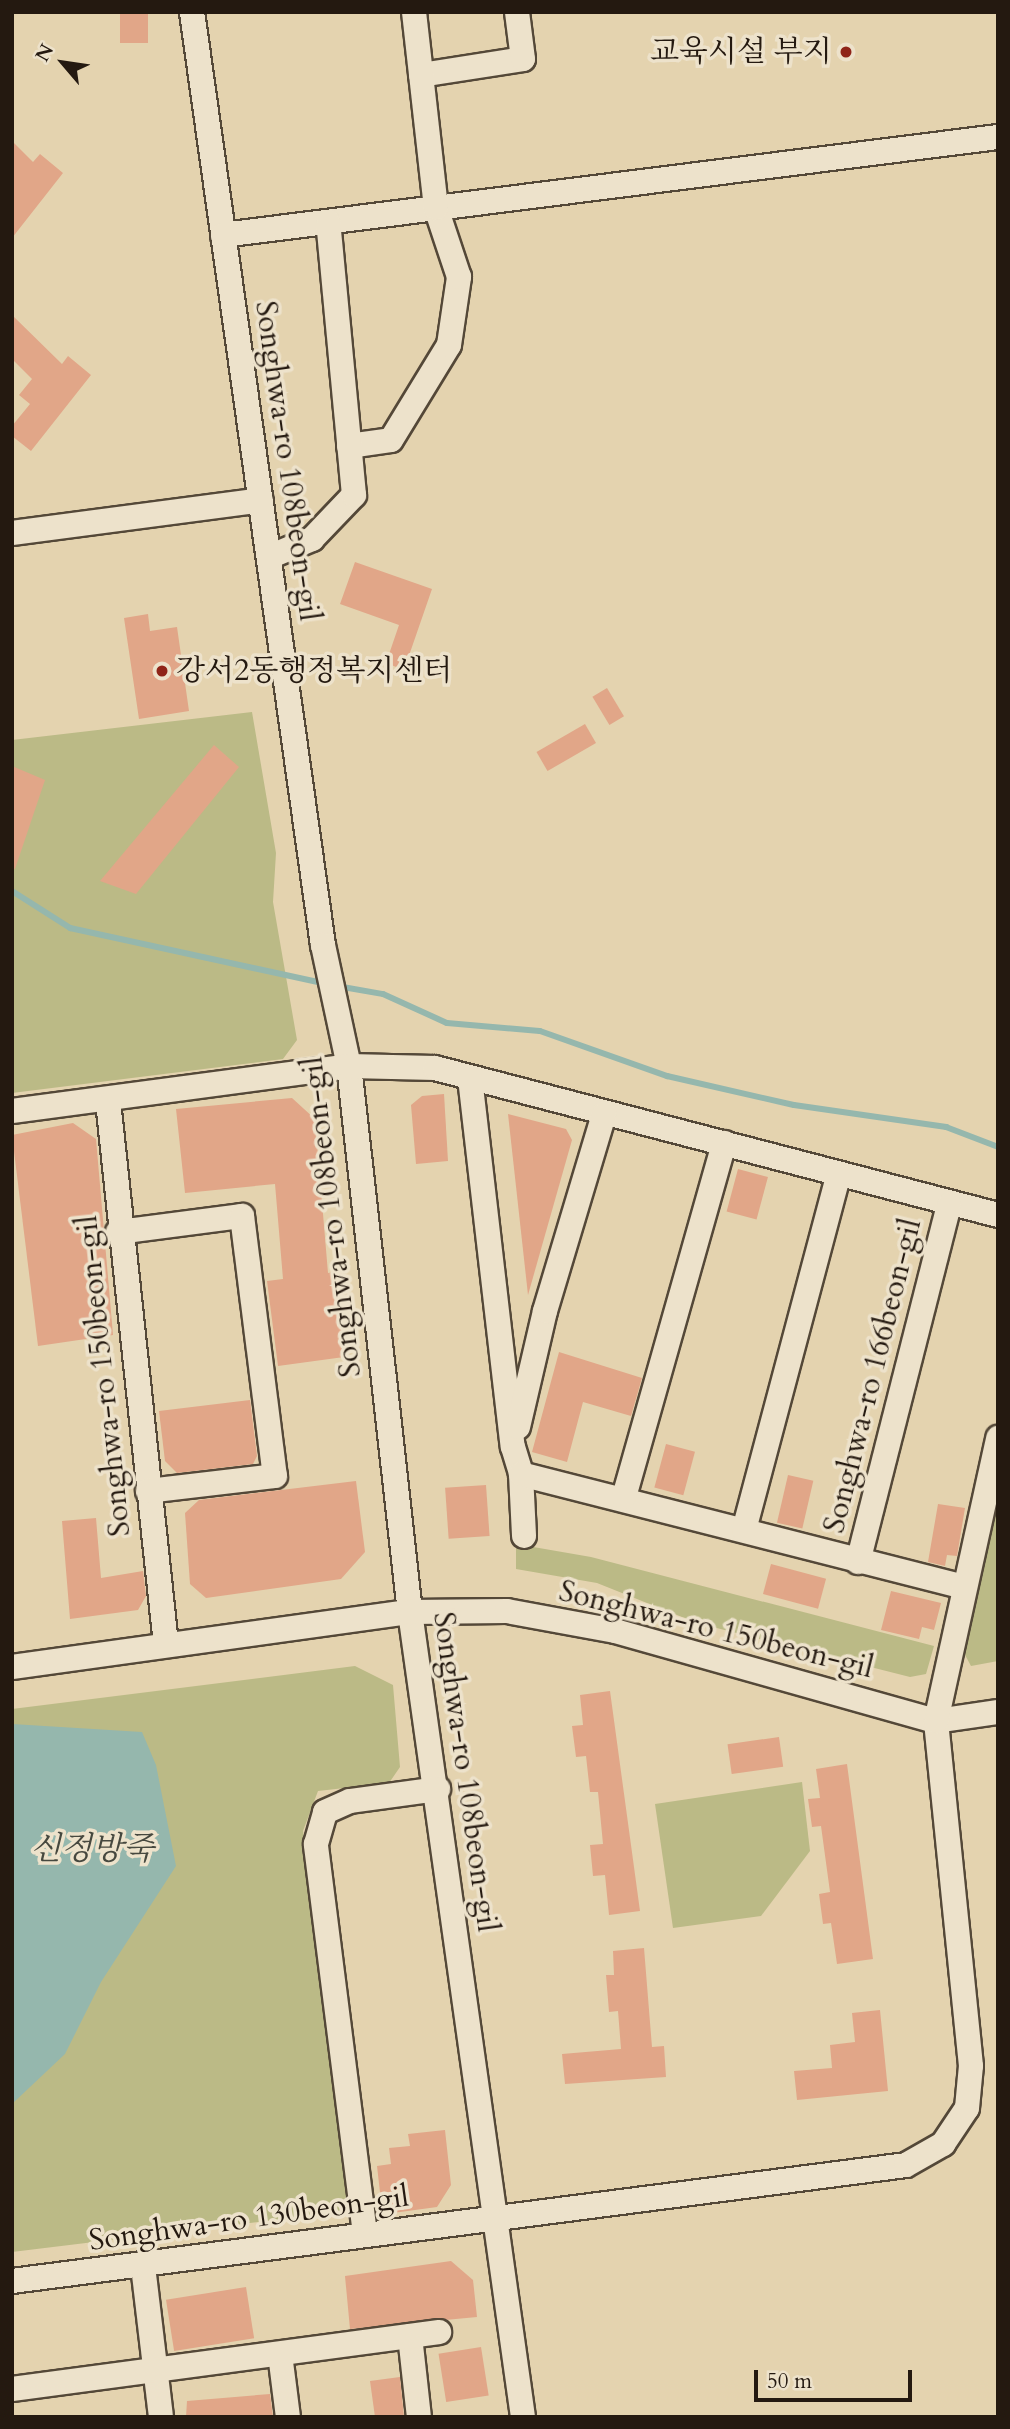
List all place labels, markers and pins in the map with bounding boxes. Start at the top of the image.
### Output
place label: 교육시설 부지 [650,34,832,70]
marker: 교육시설 부지 [838,44,854,60]
place label: 강서2동행정복지센터 [176,653,452,689]
marker: 강서2동행정복지센터 [154,663,170,679]

